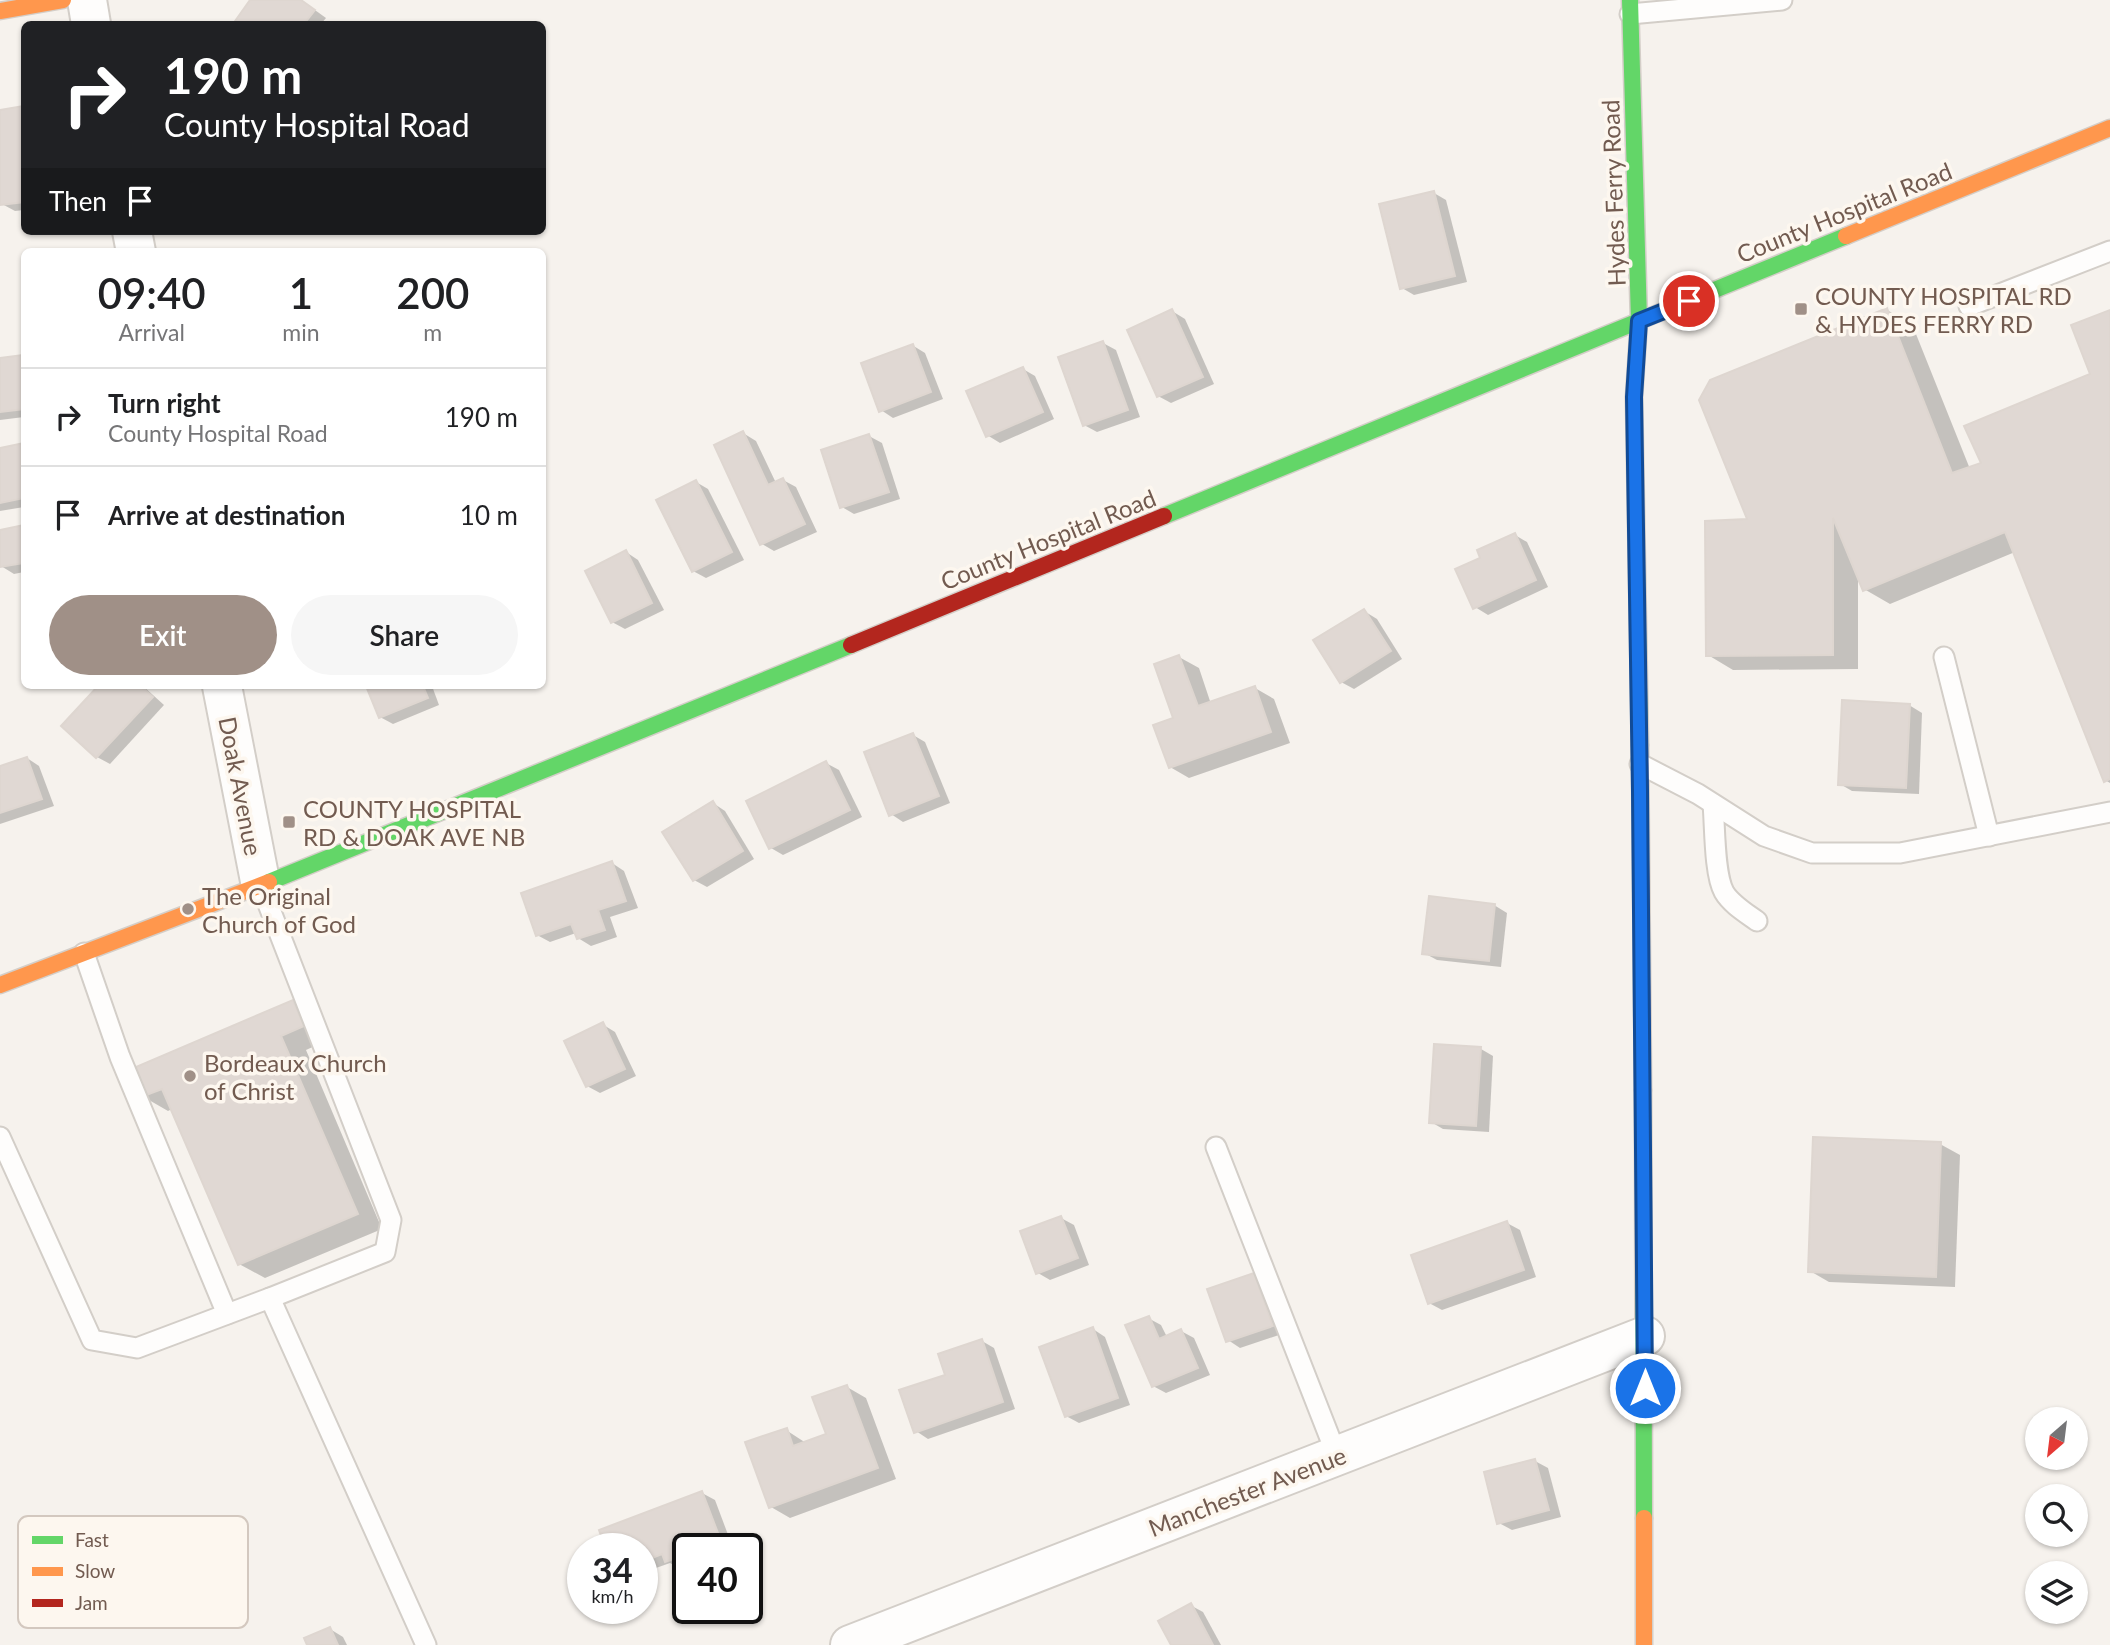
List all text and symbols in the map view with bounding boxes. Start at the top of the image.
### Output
text: 190 m [164,46,302,104]
icon: right [49,49,140,140]
street label: Hydes Ferry Road [1595,99,1631,287]
text: County Hospital Road [164,105,470,144]
street label: County Hospital Road [1732,156,1956,268]
icon: arrive [121,182,159,220]
text: Then [49,185,107,217]
text: 09:40 [98,268,206,318]
text: 1 [289,268,313,318]
text: 200 [396,268,469,318]
pin [1659,271,1719,331]
place label: COUNTY HOSPITAL RD & HYDES FERRY RD [1815,281,2072,338]
icon: arrive [1670,282,1708,320]
marker: COUNTY HOSPITAL RD & HYDES FERRY RD [1793,301,1809,317]
text: Arrival [119,318,185,346]
text: min [282,318,320,346]
text: m [423,318,442,346]
text: Turn right [108,387,221,419]
icon: right [49,398,87,436]
text: 190 m [445,401,518,433]
text: County Hospital Road [108,419,328,447]
street label: County Hospital Road [936,483,1160,595]
icon: arrive [49,496,87,534]
text: Arrive at destination [108,499,345,531]
text: 10 m [460,499,518,531]
button: Exit [49,595,277,675]
button: Share [291,595,518,675]
street label: Doak Avenue [213,714,269,858]
place label: COUNTY HOSPITAL RD & DOAK AVE NB [303,794,525,851]
marker: COUNTY HOSPITAL RD & DOAK AVE NB [281,814,297,830]
place label: The Original Church of God [202,881,356,938]
marker: The Original Church of God [180,901,196,917]
place label: Bordeaux Church of Christ [204,1048,387,1105]
marker: Bordeaux Church of Christ [182,1068,198,1084]
position arrow [1608,1351,1682,1425]
north arrow [2025,1407,2088,1470]
map controls [2025,1407,2088,1624]
street label: Manchester Avenue [1144,1440,1350,1542]
button: search [2025,1484,2088,1547]
legend [18,1516,248,1628]
text: Fast [75,1528,109,1551]
speed limit sign: 40 [672,1533,763,1624]
text: 34 [592,1548,633,1590]
text: Slow [75,1559,115,1582]
button: layers [2025,1561,2088,1624]
text: km/h [591,1585,634,1607]
text: Jam [75,1591,108,1614]

